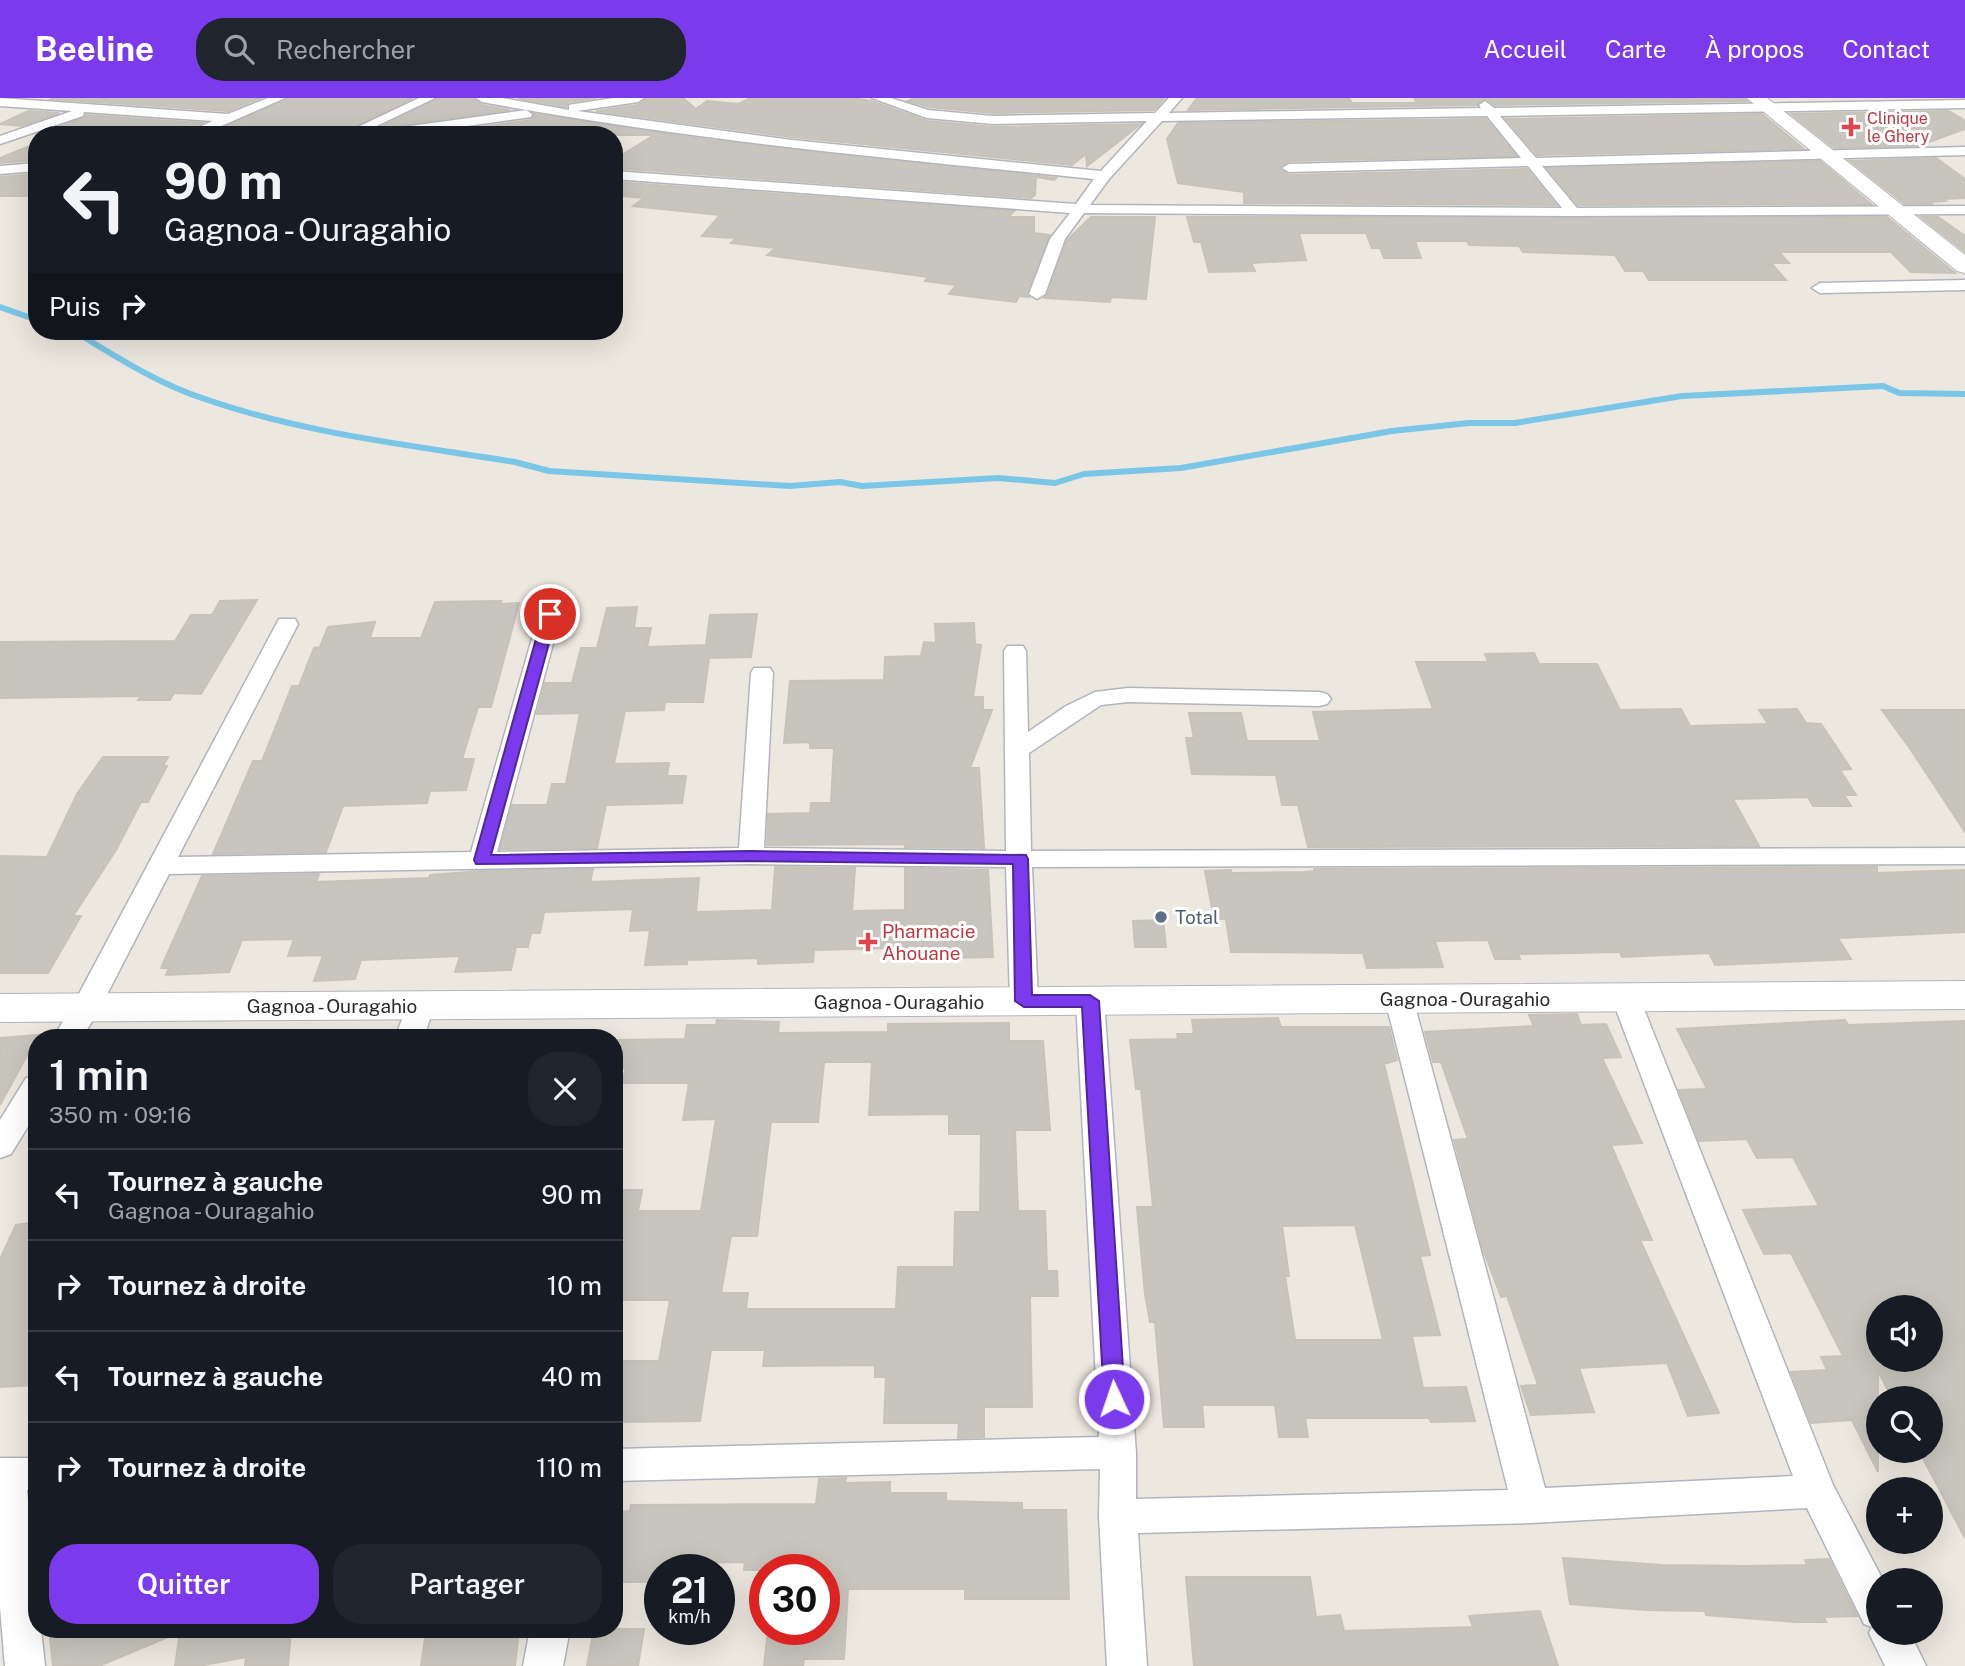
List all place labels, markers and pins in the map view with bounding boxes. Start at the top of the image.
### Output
place label: Clinique le Ghery [1867,109,1930,146]
marker: Clinique le Ghery [1841,117,1861,137]
pin [520,584,580,644]
place label: Total [1175,906,1219,928]
marker: Total [1153,909,1169,925]
place label: Pharmacie Ahouane [882,920,976,964]
marker: Pharmacie Ahouane [860,934,876,950]

